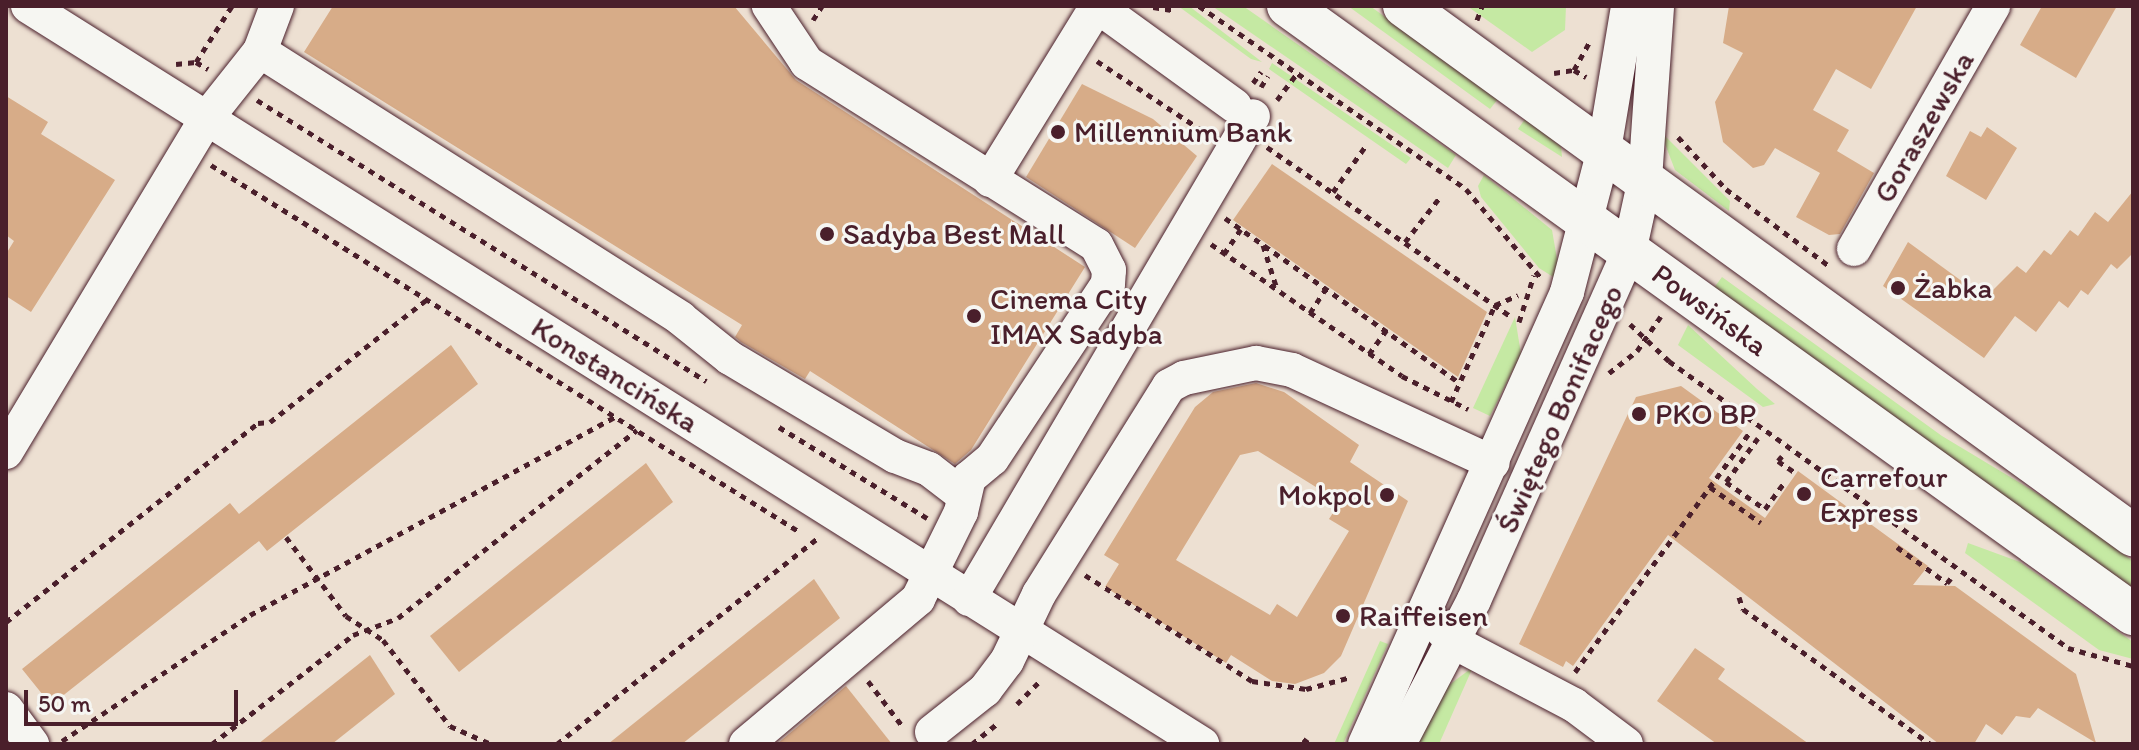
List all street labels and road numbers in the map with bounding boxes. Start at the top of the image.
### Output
street label: Goraszewska [1866,45,1982,209]
street label: Powsińska [1645,256,1775,364]
street label: Świętego Bonifacego [1489,280,1631,538]
street label: Konstancińska [525,309,705,441]

